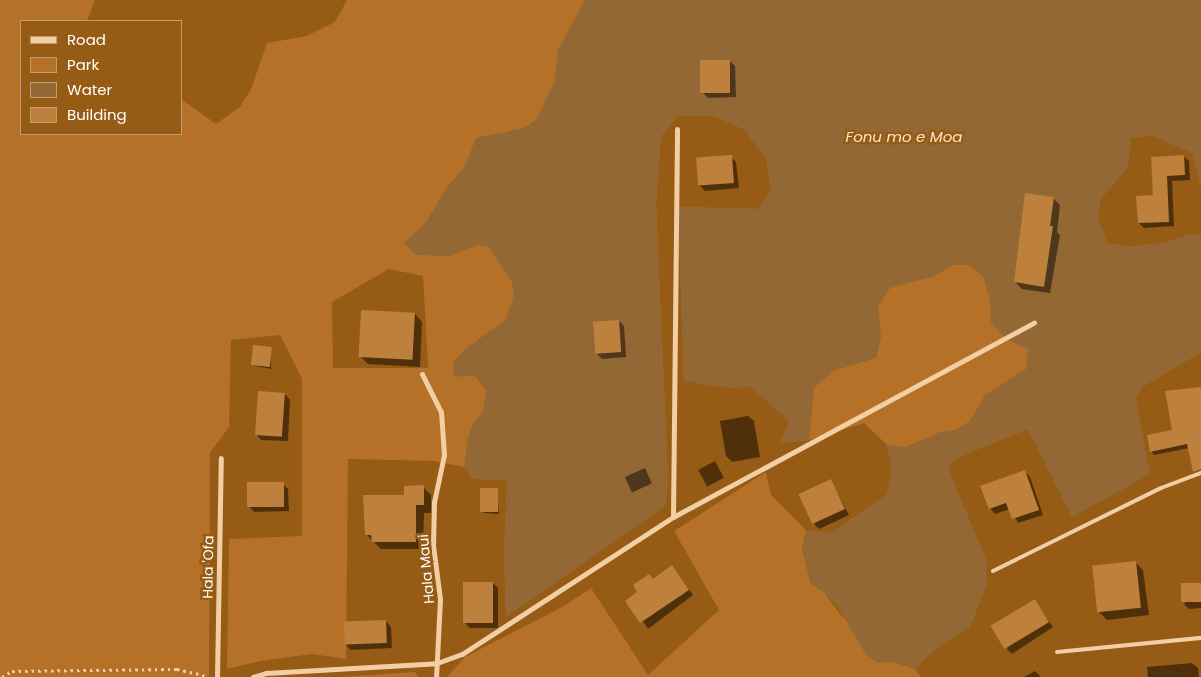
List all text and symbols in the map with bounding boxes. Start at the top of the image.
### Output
legend [20,20,182,135]
text: Road [67,29,106,50]
text: Park [67,54,99,75]
text: Water [67,79,112,100]
text: Building [67,104,127,125]
water label: Fonu mo e Moa [846,128,962,146]
street label: Hala Maui [415,534,437,604]
street label: Hala 'Ofa [199,535,217,599]

